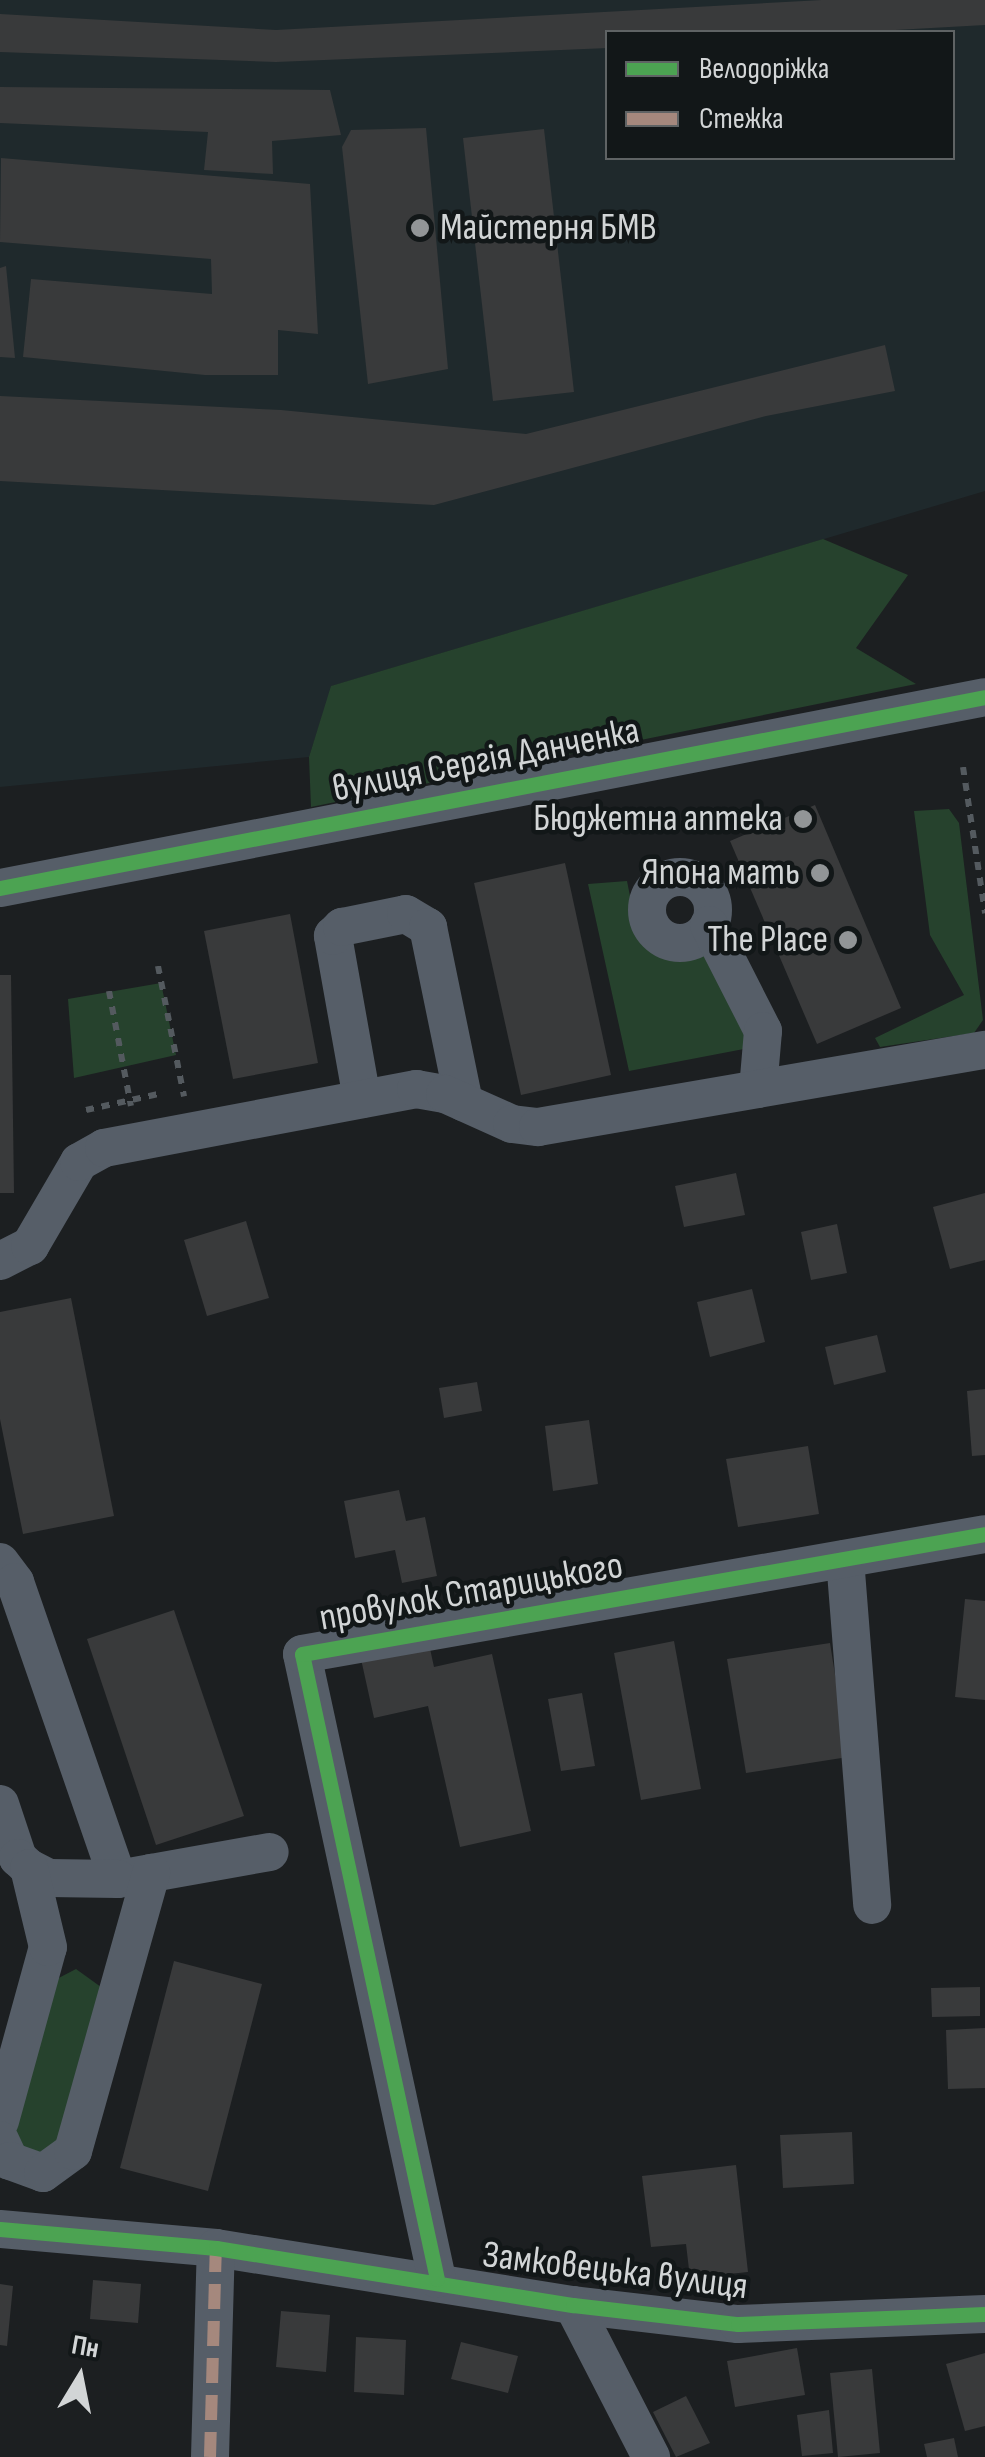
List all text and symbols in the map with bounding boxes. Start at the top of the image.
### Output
legend [605,30,955,160]
text: Велодоріжка [699,51,829,87]
text: Стежка [699,101,784,137]
place label: Майстерня БМВ [440,205,656,251]
marker: Майстерня БМВ [409,217,431,239]
street label: вулиця Сергія Данченка [329,708,643,812]
place label: Бюджетна аптека [533,796,783,842]
marker: Бюджетна аптека [792,808,814,830]
place label: Япона мать [641,850,800,896]
marker: Япона мать [809,862,831,884]
place label: The Place [707,917,828,963]
marker: The Place [837,929,859,951]
street label: провулок Старицького [316,1543,626,1641]
street label: Замковецька вулиця [480,2232,750,2310]
north arrow [30,2327,130,2427]
text: Пн [69,2328,101,2366]

